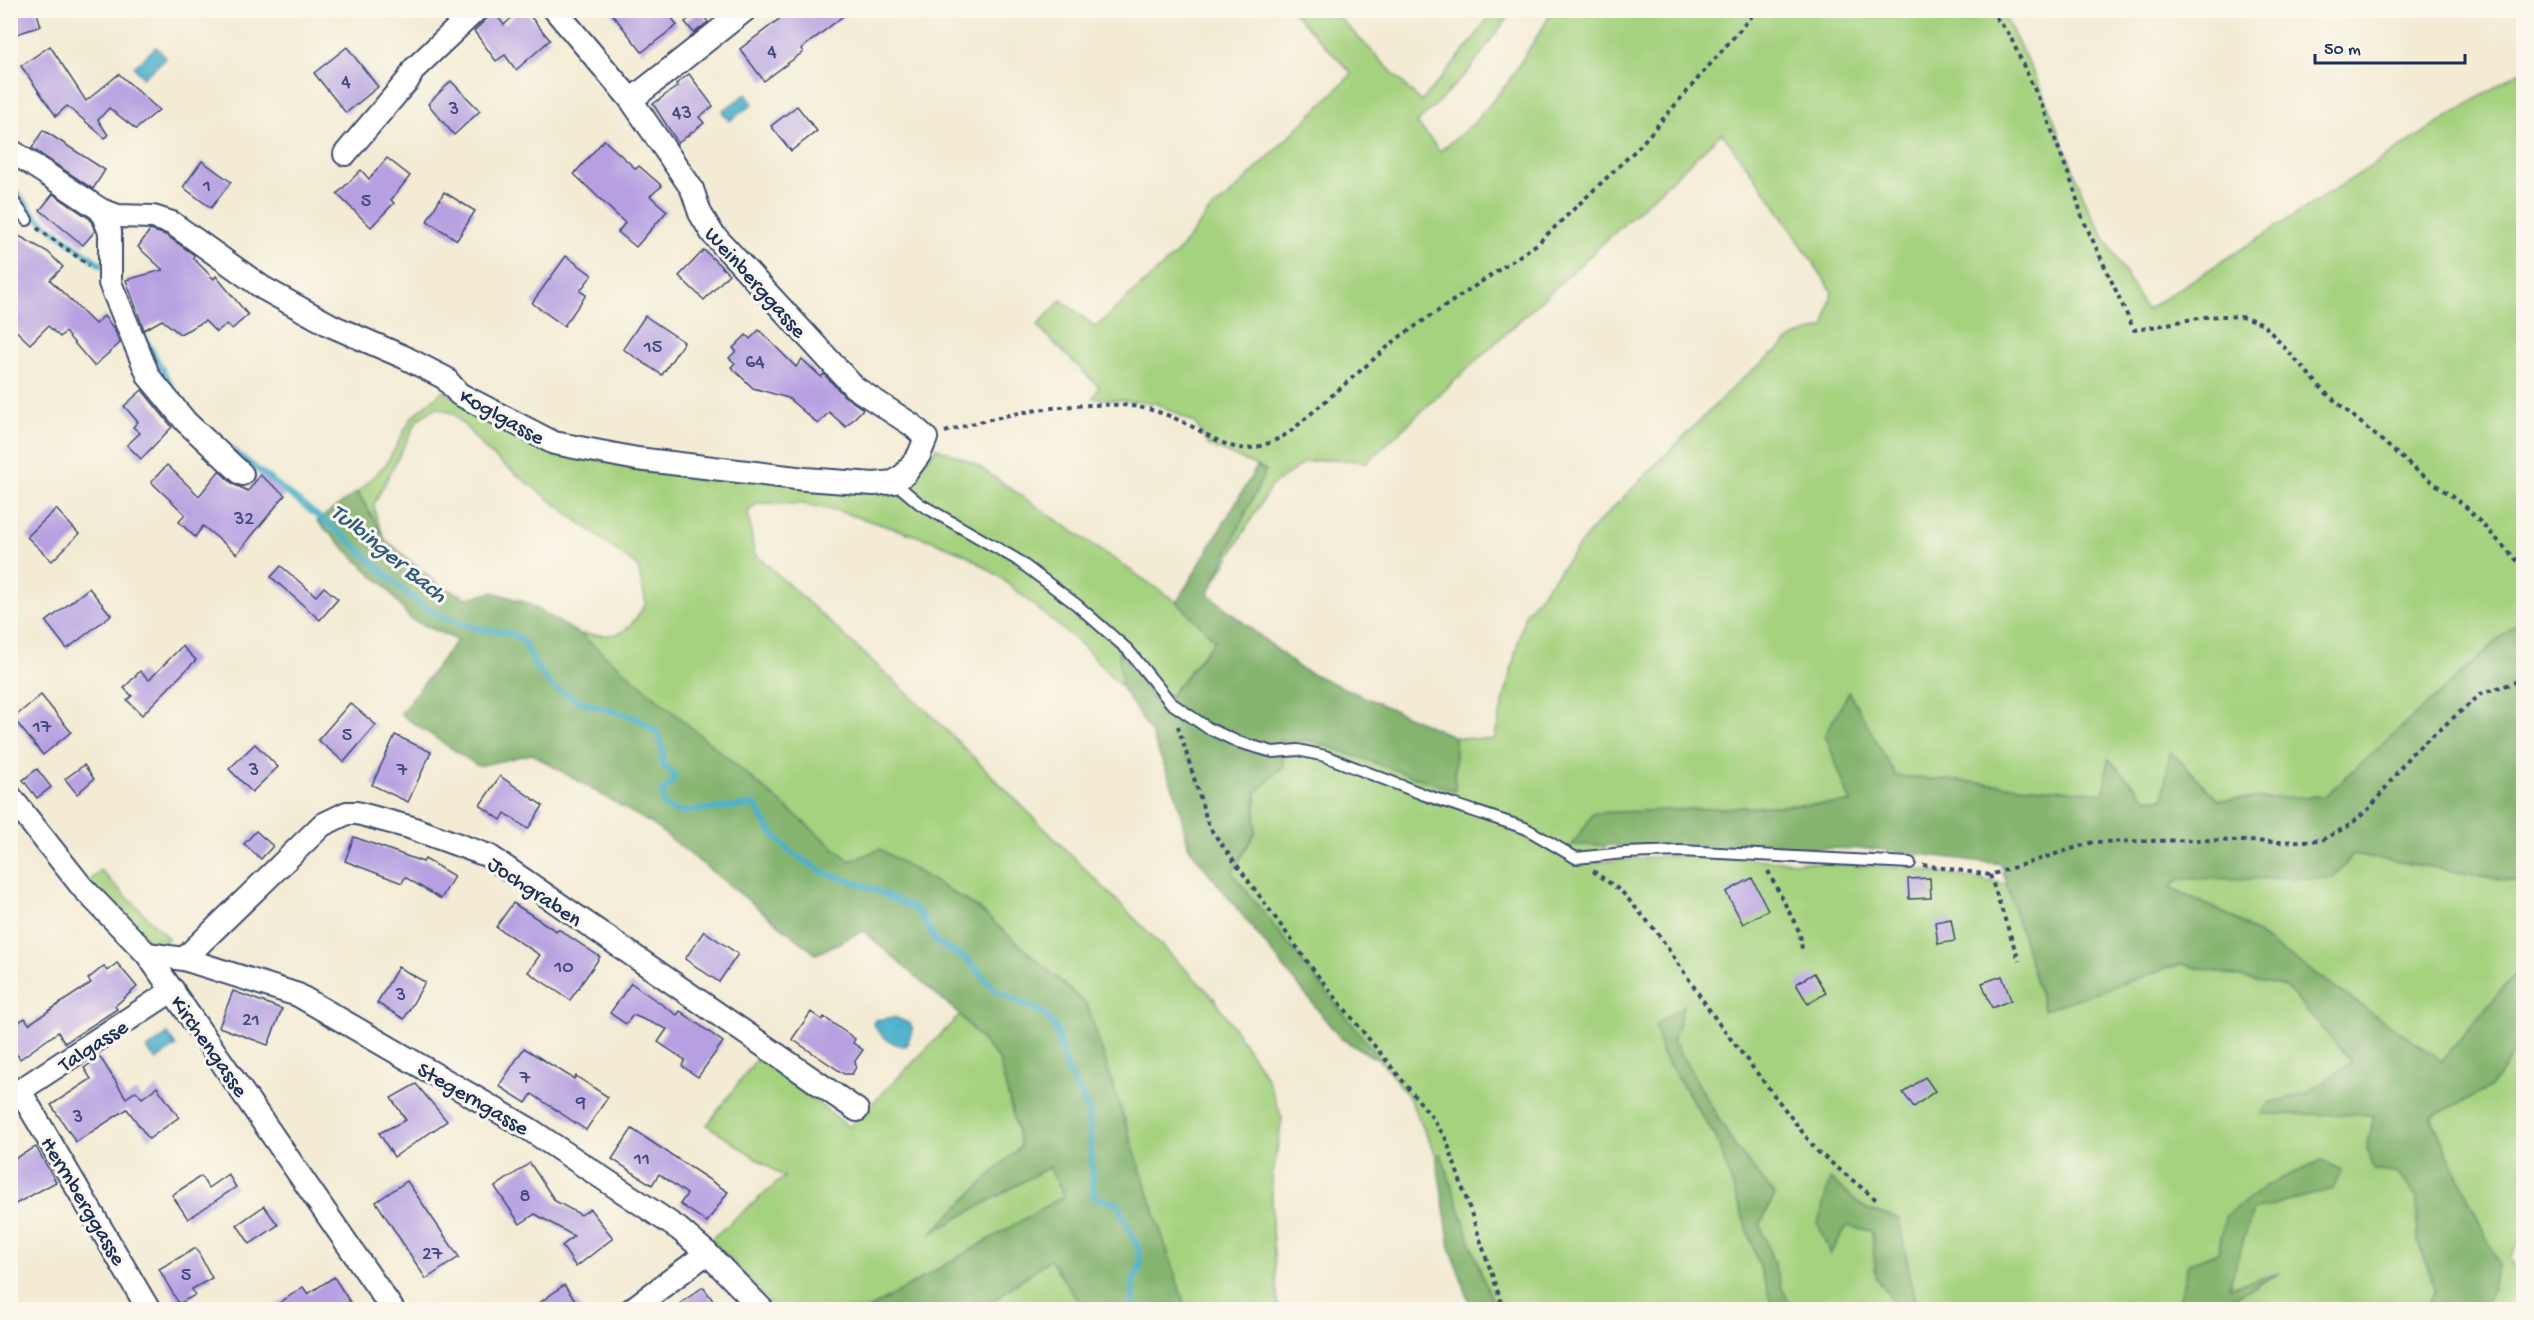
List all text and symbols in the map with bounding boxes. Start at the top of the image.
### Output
scale bar [2315,27,2465,65]
text: 50 m [2324,40,2361,61]
house number: 4 [767,42,777,65]
house number: 4 [341,72,351,95]
house number: 3 [448,99,459,122]
house number: 43 [672,103,692,126]
house number: 1 [202,176,211,199]
house number: 5 [361,191,371,214]
street label: Weinberggasse [697,223,811,345]
house number: 15 [643,337,662,360]
house number: 64 [745,352,765,375]
street label: Koglgasse [454,385,549,453]
water label: Tulbinger Bach [324,499,453,611]
house number: 32 [233,509,254,532]
house number: 17 [32,717,52,740]
house number: 5 [342,725,352,748]
house number: 3 [248,760,259,783]
house number: 7 [396,760,408,783]
street label: Jochgraben [482,852,586,935]
house number: 10 [553,957,574,980]
house number: 3 [395,985,406,1008]
street label: Kirchengasse [163,991,253,1104]
house number: 21 [242,1010,260,1033]
street label: Talgasse [53,1015,134,1081]
street label: Stegerngasse [411,1058,533,1143]
house number: 7 [519,1068,531,1091]
house number: 9 [575,1093,586,1116]
house number: 3 [72,1107,83,1130]
street label: Herrnberggasse [33,1133,131,1272]
house number: 11 [633,1149,650,1172]
house number: 8 [520,1186,531,1209]
house number: 27 [422,1244,443,1267]
house number: 5 [181,1265,191,1288]

